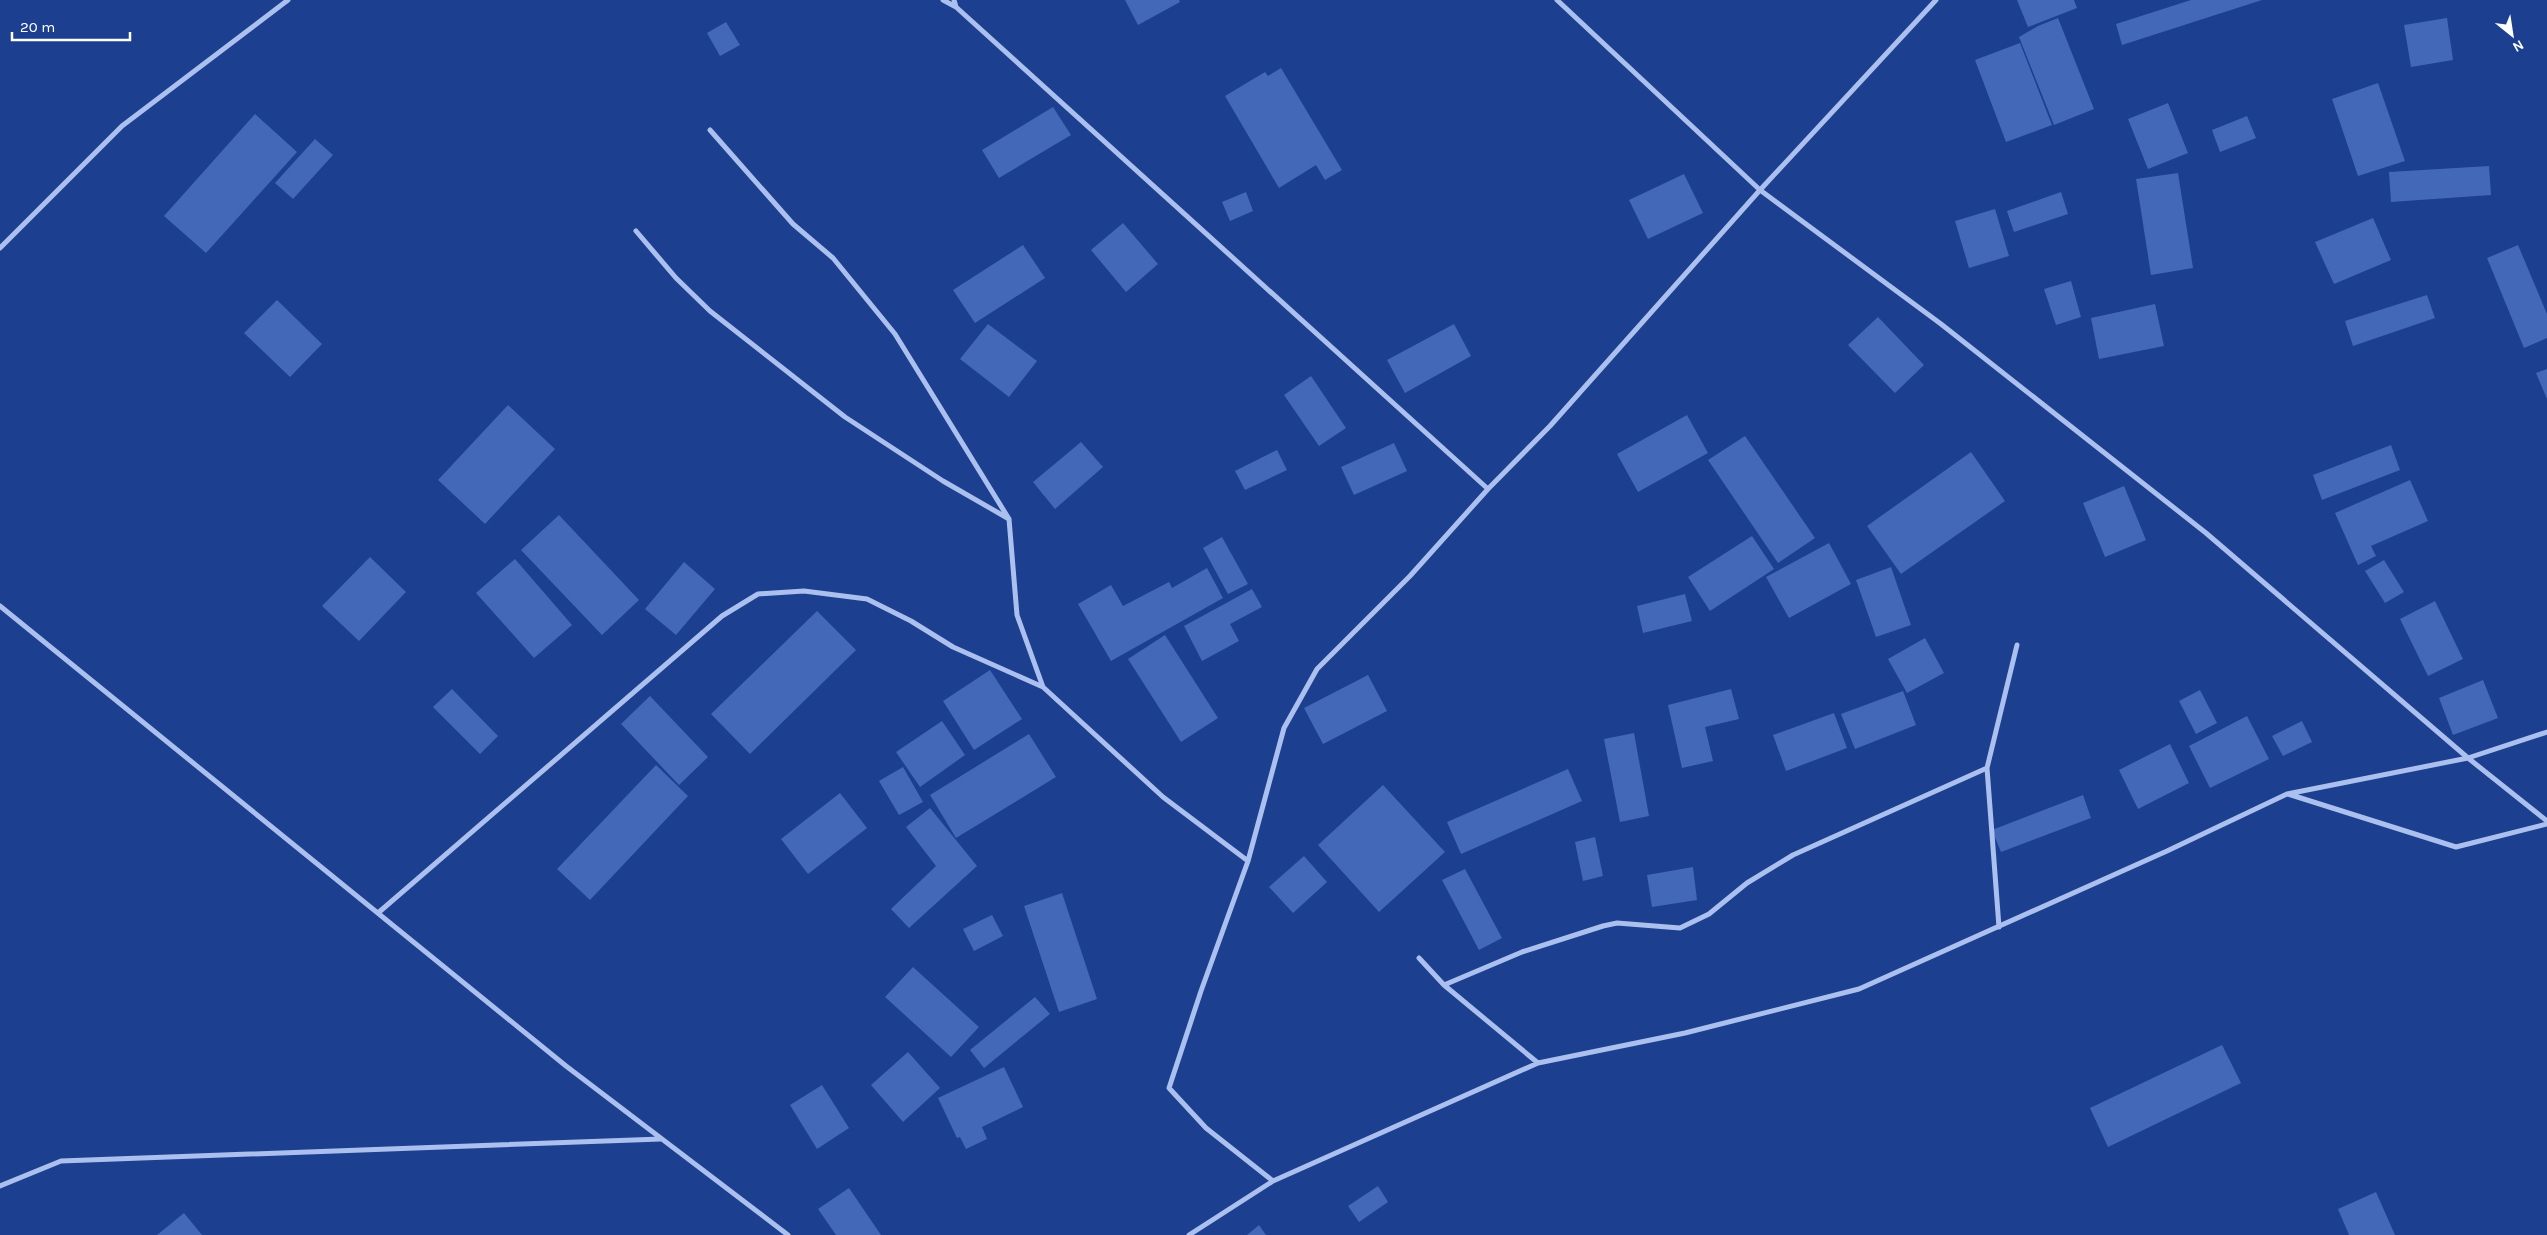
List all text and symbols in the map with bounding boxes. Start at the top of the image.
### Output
scale bar [12,10,130,42]
north arrow [2487,10,2537,60]
text: 20 m [20,18,55,36]
text: N [2510,36,2527,56]

